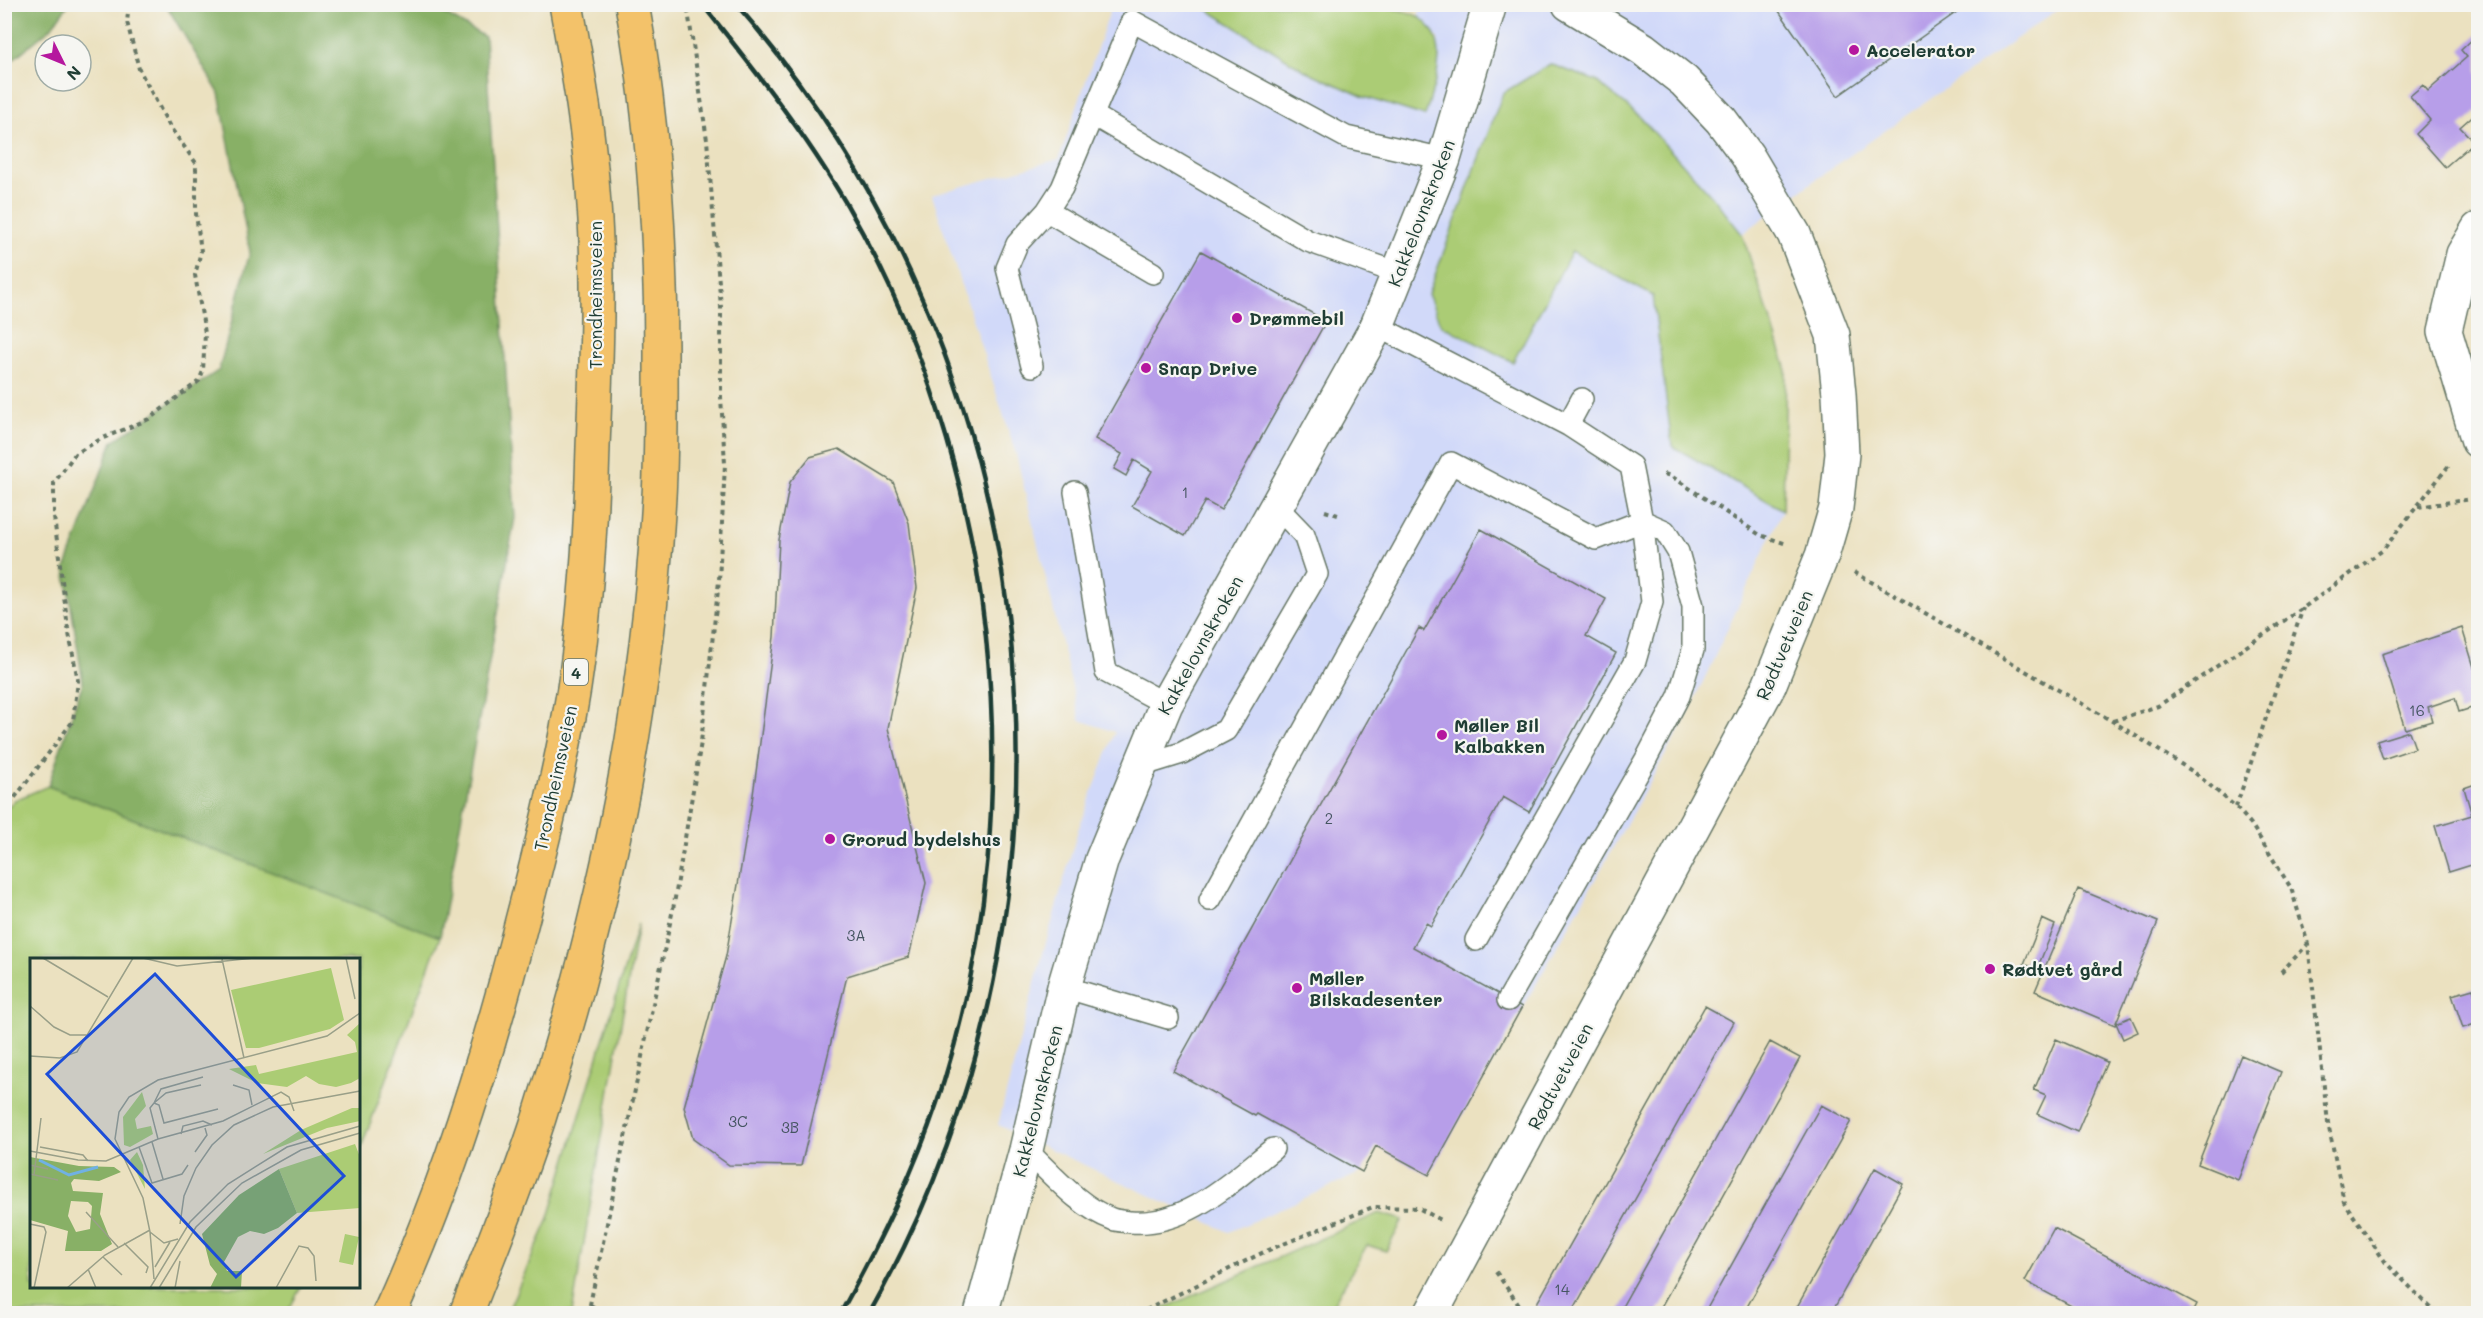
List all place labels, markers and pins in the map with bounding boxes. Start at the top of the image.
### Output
place label: Accelerator [1866,38,1975,62]
marker: Accelerator [1847,43,1861,57]
place label: Drømmebil [1249,306,1344,330]
marker: Drømmebil [1230,311,1244,325]
place label: Snap Drive [1158,356,1258,380]
marker: Snap Drive [1139,361,1153,375]
place label: Møller Bil Kalbakken [1454,713,1545,758]
marker: Møller Bil Kalbakken [1435,728,1449,742]
place label: Grorud bydelshus [842,827,1001,851]
marker: Grorud bydelshus [823,832,837,846]
place label: Rødtvet gård [2002,957,2122,981]
marker: Rødtvet gård [1983,962,1997,976]
place label: Møller Bilskadesenter [1309,966,1442,1011]
marker: Møller Bilskadesenter [1290,981,1304,995]

